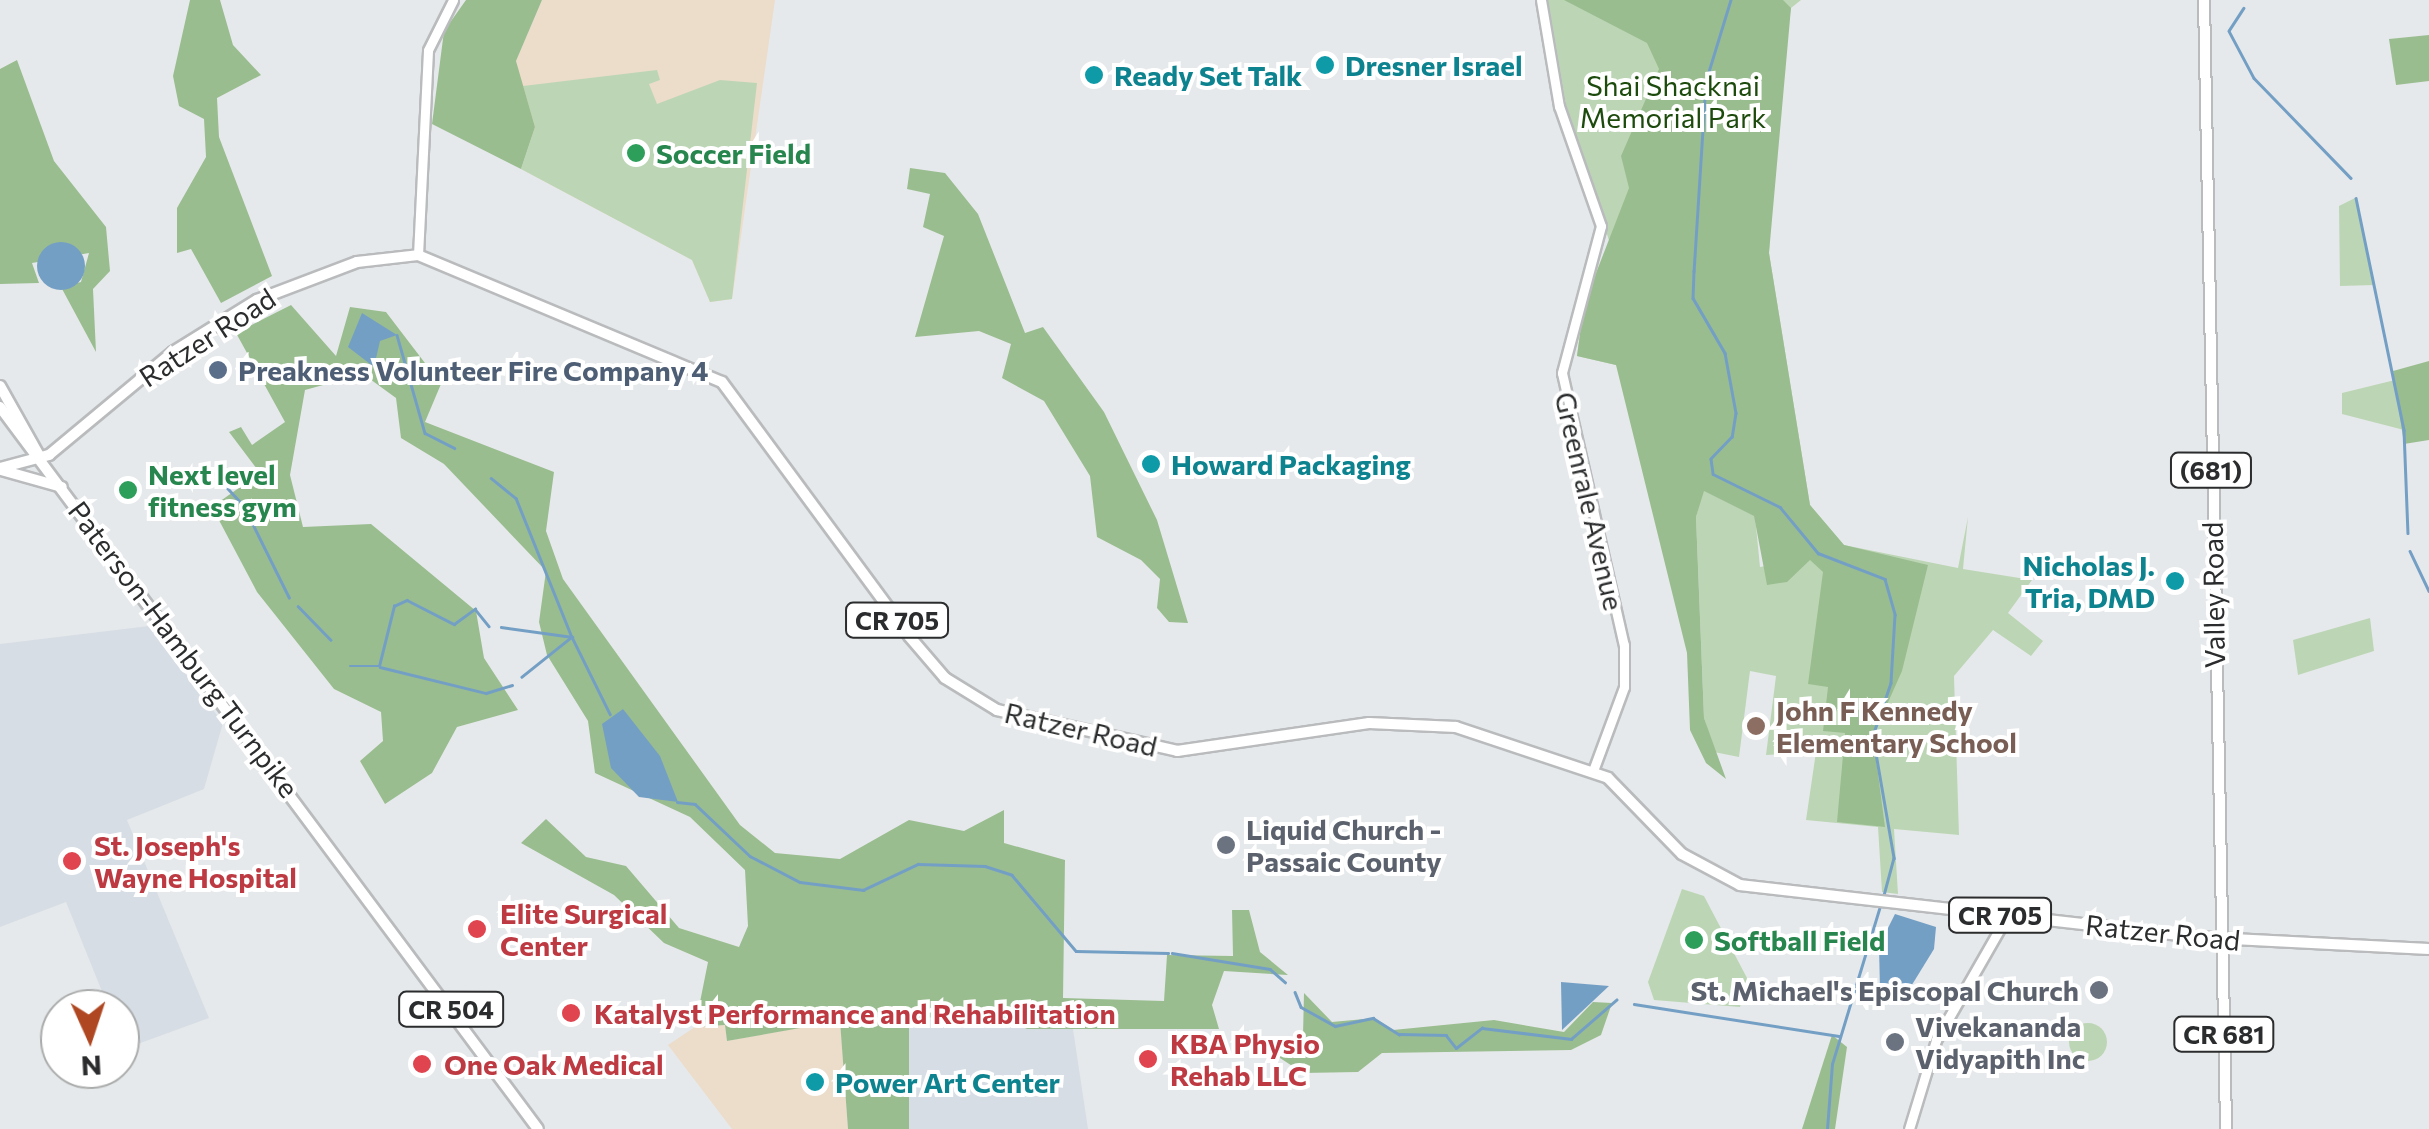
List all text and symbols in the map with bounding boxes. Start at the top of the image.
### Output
place label: Dresner Israel [1345,48,1523,82]
marker: Dresner Israel [1314,54,1336,76]
place label: Ready Set Talk [1114,58,1302,92]
marker: Ready Set Talk [1083,64,1105,86]
park label: Shai Shacknai Memorial Park [1580,68,1766,134]
place label: Soccer Field [656,136,811,170]
marker: Soccer Field [625,142,647,164]
street label: Ratzer Road [133,281,281,393]
place label: Preakness Volunteer Fire Company 4 [238,353,708,387]
marker: Preakness Volunteer Fire Company 4 [207,359,229,381]
street label: Greenrale Avenue [1549,389,1631,613]
place label: Howard Packaging [1171,447,1411,481]
road number: (681) [2168,450,2254,490]
marker: Howard Packaging [1140,453,1162,475]
place label: Next level fitness gym [148,457,297,523]
marker: Next level fitness gym [117,479,139,501]
street label: Paterson-Hamburg Turnpike [62,494,306,804]
street label: Valley Road [2195,522,2231,668]
place label: Nicholas J. Tria, DMD [2023,548,2155,614]
marker: Nicholas J. Tria, DMD [2164,570,2186,592]
road number: CR 705 [844,600,950,640]
place label: John F Kennedy Elementary School [1776,693,2017,759]
street label: Ratzer Road [1002,695,1160,763]
marker: John F Kennedy Elementary School [1745,715,1767,737]
place label: Liquid Church - Passaic County [1246,812,1442,878]
place label: St. Joseph's Wayne Hospital [94,828,297,894]
marker: Liquid Church - Passaic County [1215,834,1237,856]
marker: St. Joseph's Wayne Hospital [59,848,85,874]
road number: CR 705 [1948,895,2052,935]
place label: Elite Surgical Center [500,896,667,962]
street label: Ratzer Road [2084,907,2242,957]
marker: Elite Surgical Center [464,916,490,942]
place label: Softball Field [1714,923,1885,957]
marker: Softball Field [1683,929,1705,951]
place label: St. Michael's Episcopal Church [1691,973,2079,1007]
marker: St. Michael's Episcopal Church [2088,979,2110,1001]
north arrow [40,989,140,1089]
road number: CR 504 [396,989,506,1029]
place label: Katalyst Performance and Rehabilitation [594,996,1116,1030]
marker: Katalyst Performance and Rehabilitation [558,1000,584,1026]
place label: Vivekananda Vidyapith Inc [1915,1009,2085,1075]
road number: CR 681 [2172,1014,2276,1054]
place label: KBA Physio Rehab LLC [1170,1026,1320,1092]
marker: Vivekananda Vidyapith Inc [1884,1031,1906,1053]
marker: KBA Physio Rehab LLC [1135,1046,1161,1072]
place label: One Oak Medical [444,1047,664,1081]
text: N [80,1049,103,1084]
marker: One Oak Medical [409,1051,435,1077]
place label: Power Art Center [835,1065,1060,1099]
marker: Power Art Center [804,1071,826,1093]

